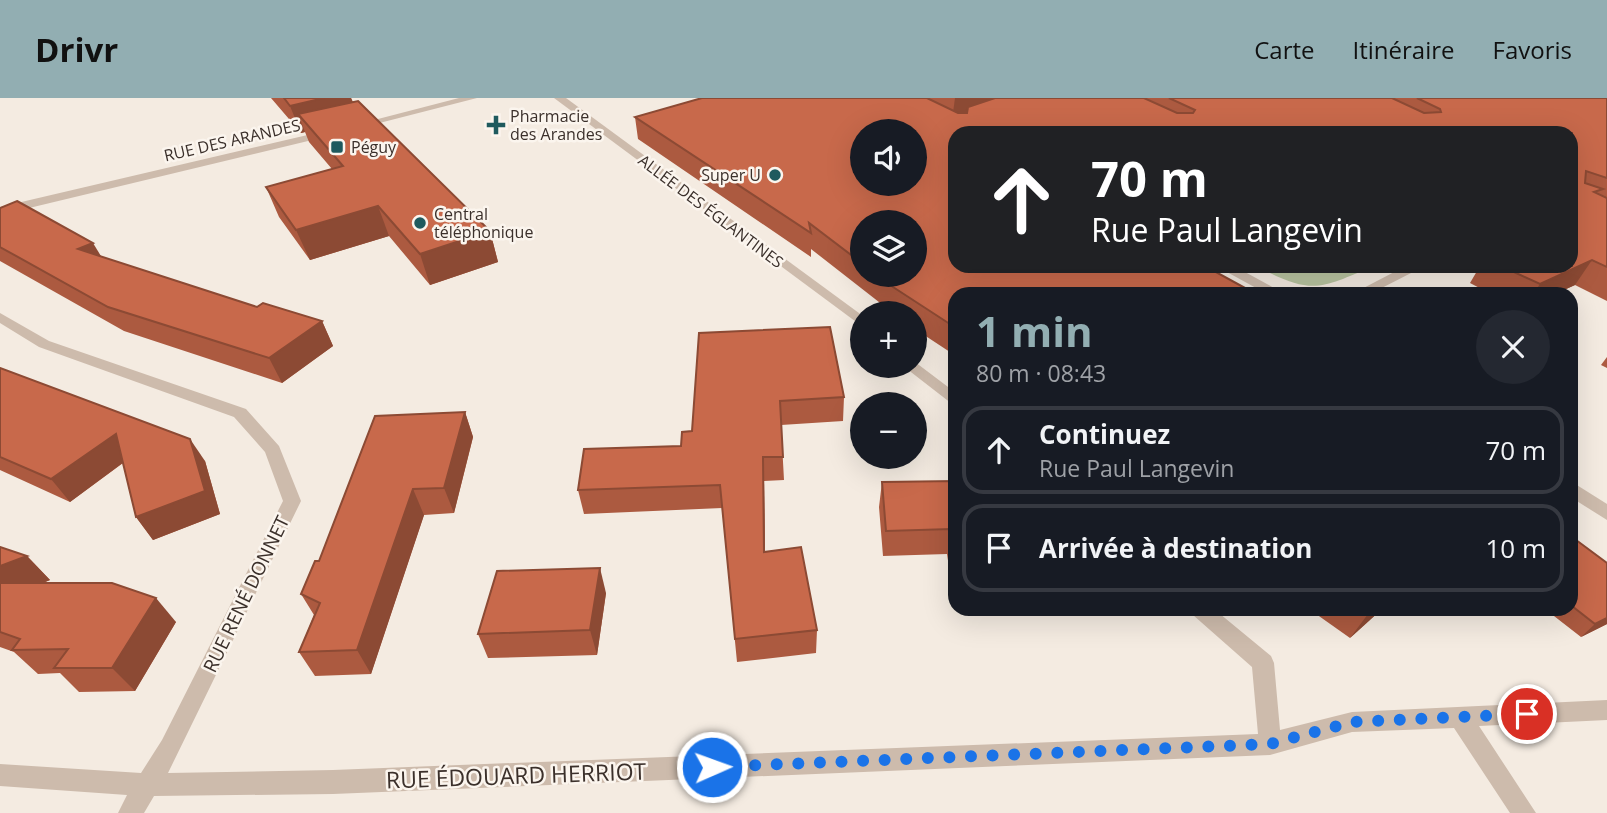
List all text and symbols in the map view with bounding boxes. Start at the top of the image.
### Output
text: Drivr [35,27,118,72]
text: Carte [1254,33,1315,66]
text: Itinéraire [1353,33,1455,66]
text: Favoris [1493,33,1572,66]
place label: Pharmacie des Arandes [510,105,602,145]
street label: RUE DES ARANDES [162,114,303,166]
marker: Pharmacie des Arandes [488,117,504,133]
map controls [850,119,927,469]
button: sound [850,119,927,196]
place label: Péguy [351,136,397,158]
marker: Péguy [329,139,345,155]
text: 70 m [1091,145,1208,211]
street label: ALLÉE DES ÉGLANTINES [634,149,788,273]
icon: ahead [976,154,1067,245]
place label: Super U [701,164,761,186]
marker: Super U [767,167,783,183]
place label: Central téléphonique [434,203,533,243]
text: Rue Paul Langevin [1091,208,1363,251]
button: layers [850,210,927,287]
marker: Central téléphonique [412,215,428,231]
button: + [850,301,927,378]
text: 1 min [976,302,1093,359]
button: close [1476,310,1550,384]
text: 80 m · 08:43 [976,357,1106,389]
button: − [850,392,927,469]
text: Continuez [1039,416,1170,452]
icon: ahead [980,431,1018,469]
text: 70 m [1485,432,1546,468]
text: Rue Paul Langevin [1039,452,1234,484]
street label: RUE RENÉ DONNET [197,511,295,677]
icon: arrive [980,529,1018,567]
text: Arrivée à destination [1039,530,1312,566]
text: 10 m [1485,530,1546,566]
pin [1497,684,1557,744]
icon: arrive [1508,695,1546,733]
position arrow [675,730,749,804]
street label: RUE ÉDOUARD HERRIOT [385,754,647,796]

